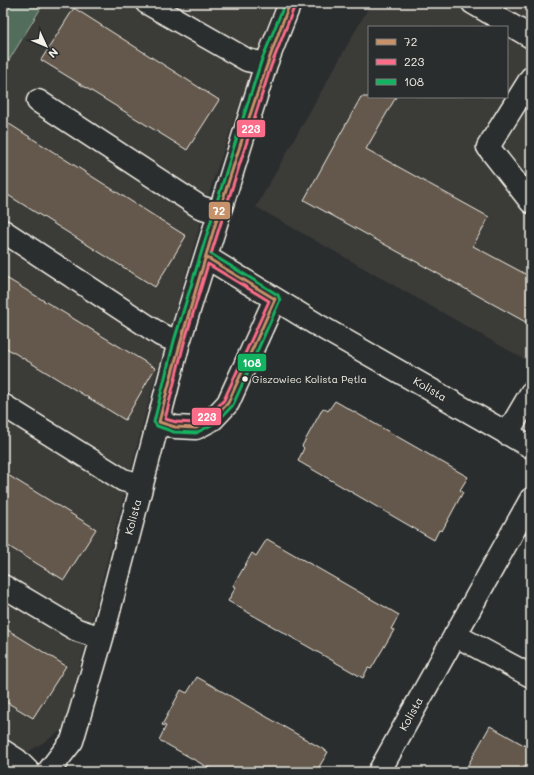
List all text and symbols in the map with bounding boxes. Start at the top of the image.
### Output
north arrow [26,26,66,66]
legend [368,26,508,98]
text: 72 [404,33,417,49]
text: N [45,45,62,62]
text: 223 [404,53,424,69]
text: 108 [404,73,424,89]
line badge: 223 [236,119,266,138]
text: 223 [242,121,261,136]
line badge: 72 [208,201,231,220]
text: 72 [213,203,225,218]
line badge: 108 [237,353,267,372]
text: 108 [243,355,262,370]
place label: Giszowiec Kolista Pętla [252,372,367,386]
street label: Kolista [411,373,450,404]
marker: Giszowiec Kolista Pętla [240,374,250,384]
line badge: 223 [191,407,222,426]
text: 223 [198,409,217,424]
street label: Kolista [121,497,145,536]
street label: Kolista [395,694,426,733]

